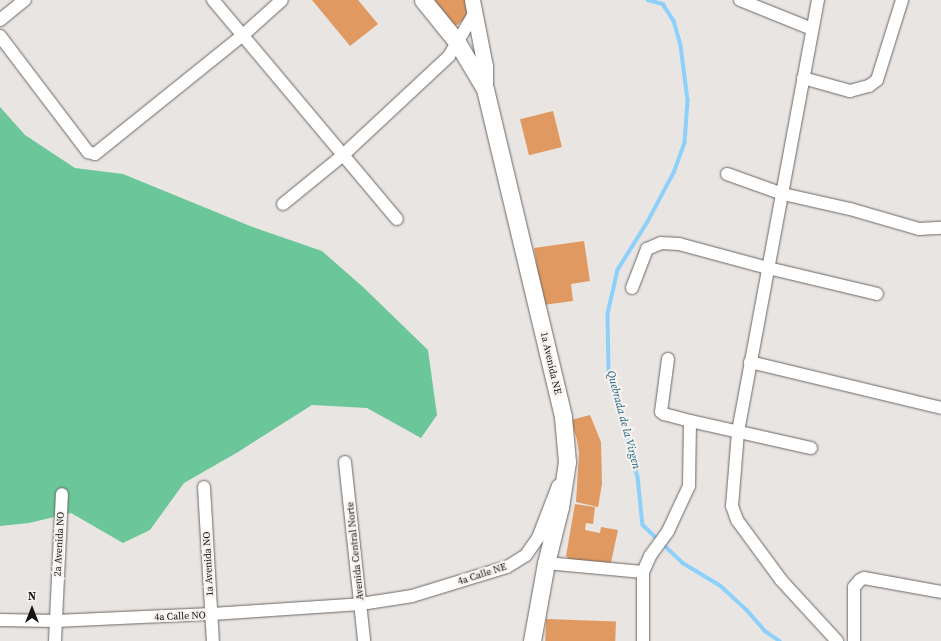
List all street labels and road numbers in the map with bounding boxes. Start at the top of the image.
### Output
street label: 1a Avenida NE [538,331,564,395]
street label: Avenida Central Norte [344,501,366,601]
street label: 2a Avenida NO [51,511,67,577]
street label: 1a Avenida NO [200,531,216,597]
street label: 4a Calle NE [456,560,508,588]
street label: 4a Calle NO [154,609,206,623]

